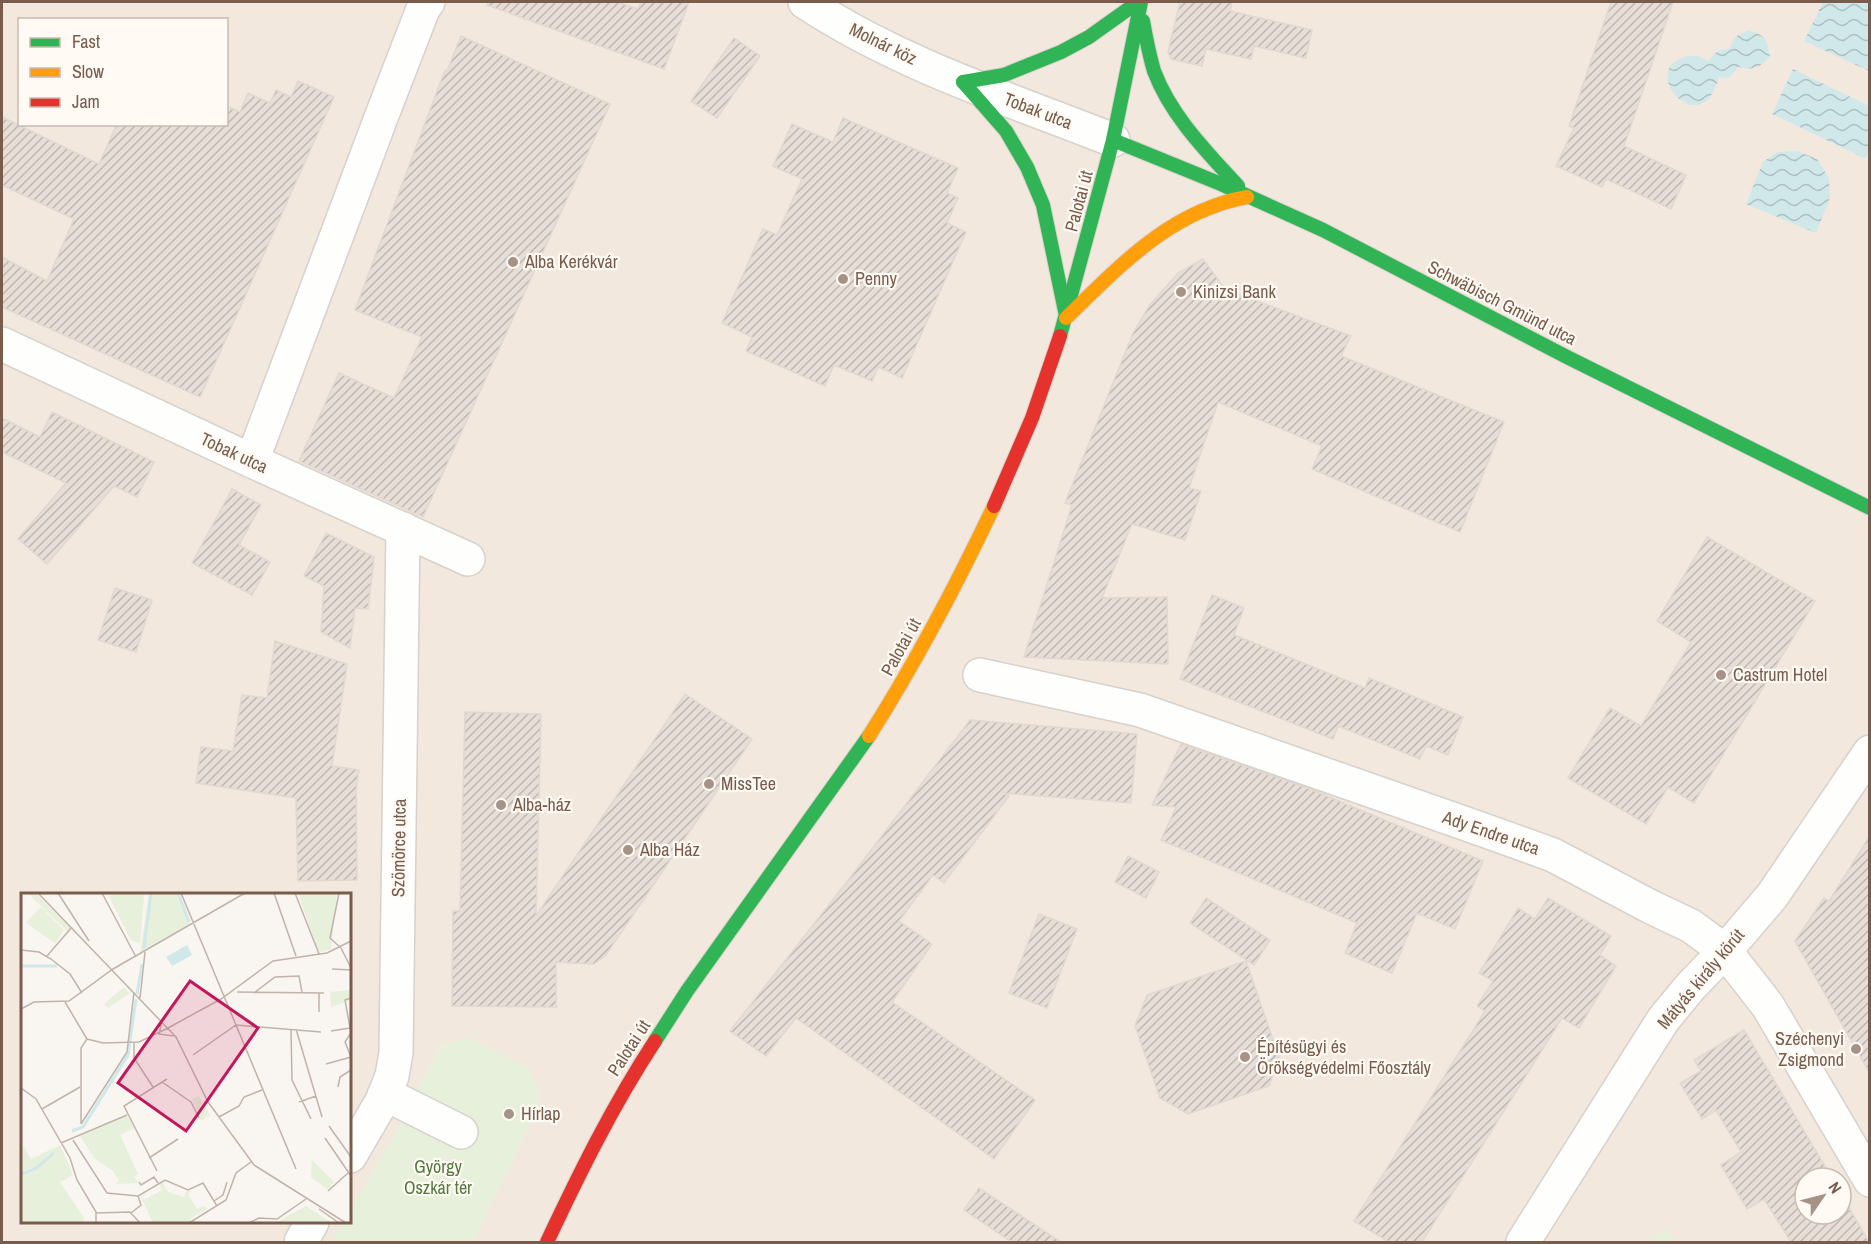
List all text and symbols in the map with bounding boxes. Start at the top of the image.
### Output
street label: Molnár köz [845,16,921,71]
legend [18,18,228,126]
text: Fast [72,29,100,54]
text: Slow [72,59,104,84]
street label: Tobak utca [1000,86,1076,135]
text: Jam [72,89,100,114]
street label: Palotai út [1058,168,1099,234]
place label: Alba Kerékvár [524,249,618,274]
street label: Schwäbisch Gmünd utca [1423,254,1581,351]
marker: Alba Kerékvár [506,255,520,269]
place label: Penny [855,266,897,291]
marker: Penny [836,272,850,286]
place label: Kinizsi Bank [1193,279,1276,304]
marker: Kinizsi Bank [1174,285,1188,299]
street label: Tobak utca [197,426,272,479]
street label: Palotai út [875,613,927,680]
place label: Castrum Hotel [1733,662,1827,687]
marker: Castrum Hotel [1714,668,1728,682]
place label: MissTee [721,771,776,796]
marker: MissTee [702,777,716,791]
place label: Alba-ház [512,792,571,817]
marker: Alba-ház [494,798,508,812]
street label: Szömörce utca [385,799,412,897]
street label: Ady Endre utca [1438,804,1543,861]
place label: Alba Ház [639,837,700,862]
marker: Alba Ház [621,843,635,857]
inset map [21,893,351,1223]
street label: Mátyás király körút [1651,923,1750,1034]
street label: Palotai út [601,1015,656,1081]
place label: Széchenyi Zsigmond [1775,1026,1844,1072]
place label: Építésügyi és Örökségvédelmi Főosztály [1257,1034,1432,1080]
marker: Széchenyi Zsigmond [1849,1042,1863,1056]
marker: Építésügyi és Örökségvédelmi Főosztály [1238,1050,1252,1064]
place label: Hírlap [521,1101,560,1126]
marker: Hírlap [502,1107,516,1121]
park label: György Oszkár tér [404,1154,472,1200]
north arrow [1793,1166,1853,1226]
text: N [1824,1177,1847,1198]

